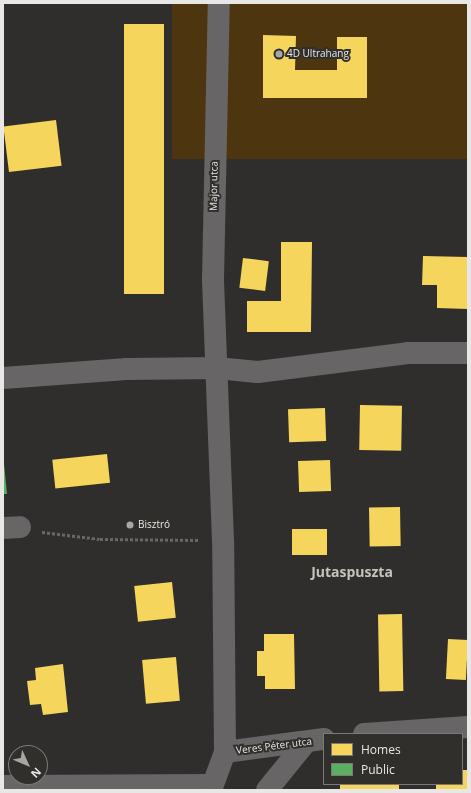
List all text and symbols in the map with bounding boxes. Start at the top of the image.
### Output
place label: 4D Ultrahang [287,48,349,60]
marker: 4D Ultrahang [274,49,284,59]
street label: Major utca [208,161,220,211]
place label: Bisztró [138,519,170,531]
marker: Bisztró [125,520,135,530]
district label: Jutaspuszta [311,564,393,580]
legend [323,733,463,785]
street label: Veres Péter utca [235,735,313,757]
text: Homes [361,741,401,758]
north arrow [8,745,48,785]
text: Public [361,761,395,778]
text: N [28,765,45,781]

